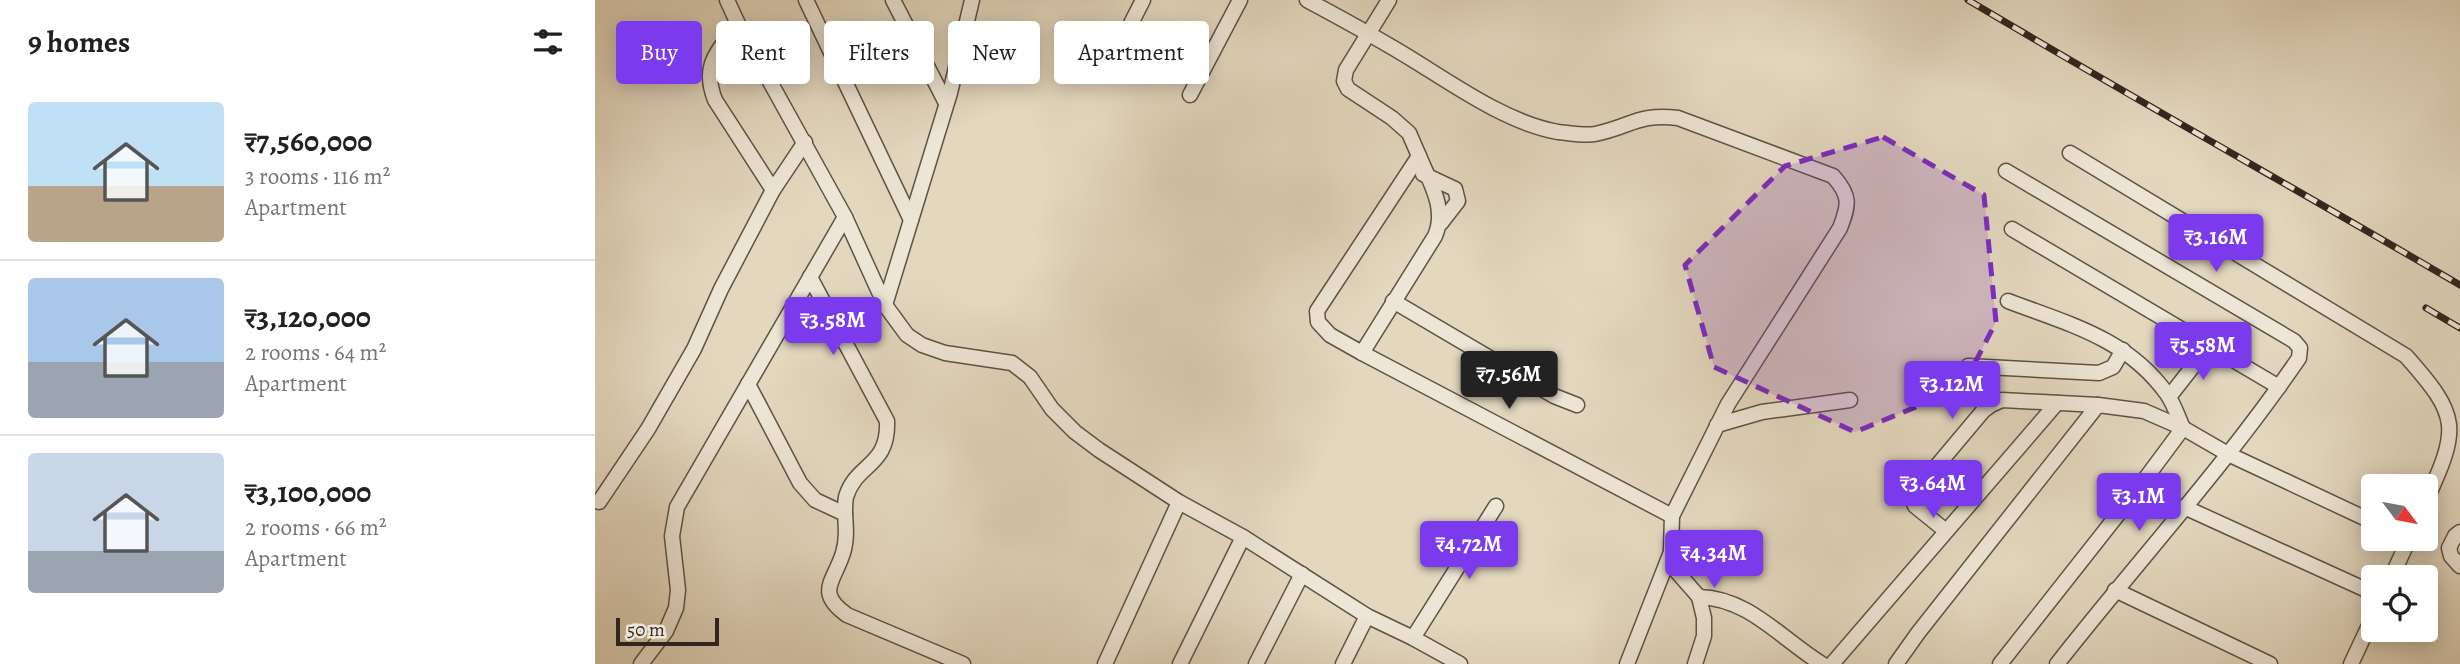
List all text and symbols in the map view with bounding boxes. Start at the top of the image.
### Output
chip: Buy [616,21,702,84]
chip: Rent [716,21,810,84]
chip: Filters [824,21,934,84]
chip: New [948,21,1040,84]
chip: Apartment [1054,21,1209,84]
text: 9 homes [28,22,130,62]
icon: filters [529,23,567,61]
text: ₹7,560,000 [245,121,372,161]
icon: home [84,130,168,214]
text: 3 rooms · 116 m² [245,161,390,192]
text: Apartment [245,192,347,223]
pin: ₹3.16M [2159,215,2273,274]
text: ₹3.16M [2184,221,2248,252]
text: ₹3,120,000 [245,297,371,337]
pin: ₹3.58M [776,298,890,357]
text: ₹3.58M [800,304,866,335]
icon: home [84,306,168,390]
pin: ₹5.58M [2146,322,2260,382]
text: ₹5.58M [2171,329,2235,360]
text: 2 rooms · 64 m² [245,337,386,368]
pin: ₹7.56M [1452,352,1566,411]
text: ₹7.56M [1477,358,1541,389]
pin: ₹3.12M [1895,362,2009,421]
text: Apartment [245,368,347,399]
text: ₹3.12M [1920,368,1984,399]
pin: ₹3.64M [1876,461,1990,520]
text: ₹3.64M [1900,467,1966,498]
text: ₹3,100,000 [245,472,371,512]
pin: ₹3.1M [2090,474,2188,533]
north arrow [2361,474,2438,551]
map controls [2361,474,2438,642]
text: ₹3.1M [2113,480,2165,511]
icon: home [84,481,168,565]
text: 2 rooms · 66 m² [245,512,387,543]
pin: ₹4.72M [1412,522,1526,581]
text: ₹4.72M [1436,528,1502,559]
pin: ₹4.34M [1657,530,1771,590]
text: ₹4.34M [1681,537,1747,568]
text: Apartment [245,543,347,574]
button: locate [2361,565,2438,642]
scale bar [616,615,719,647]
text: 50 m [627,617,665,643]

